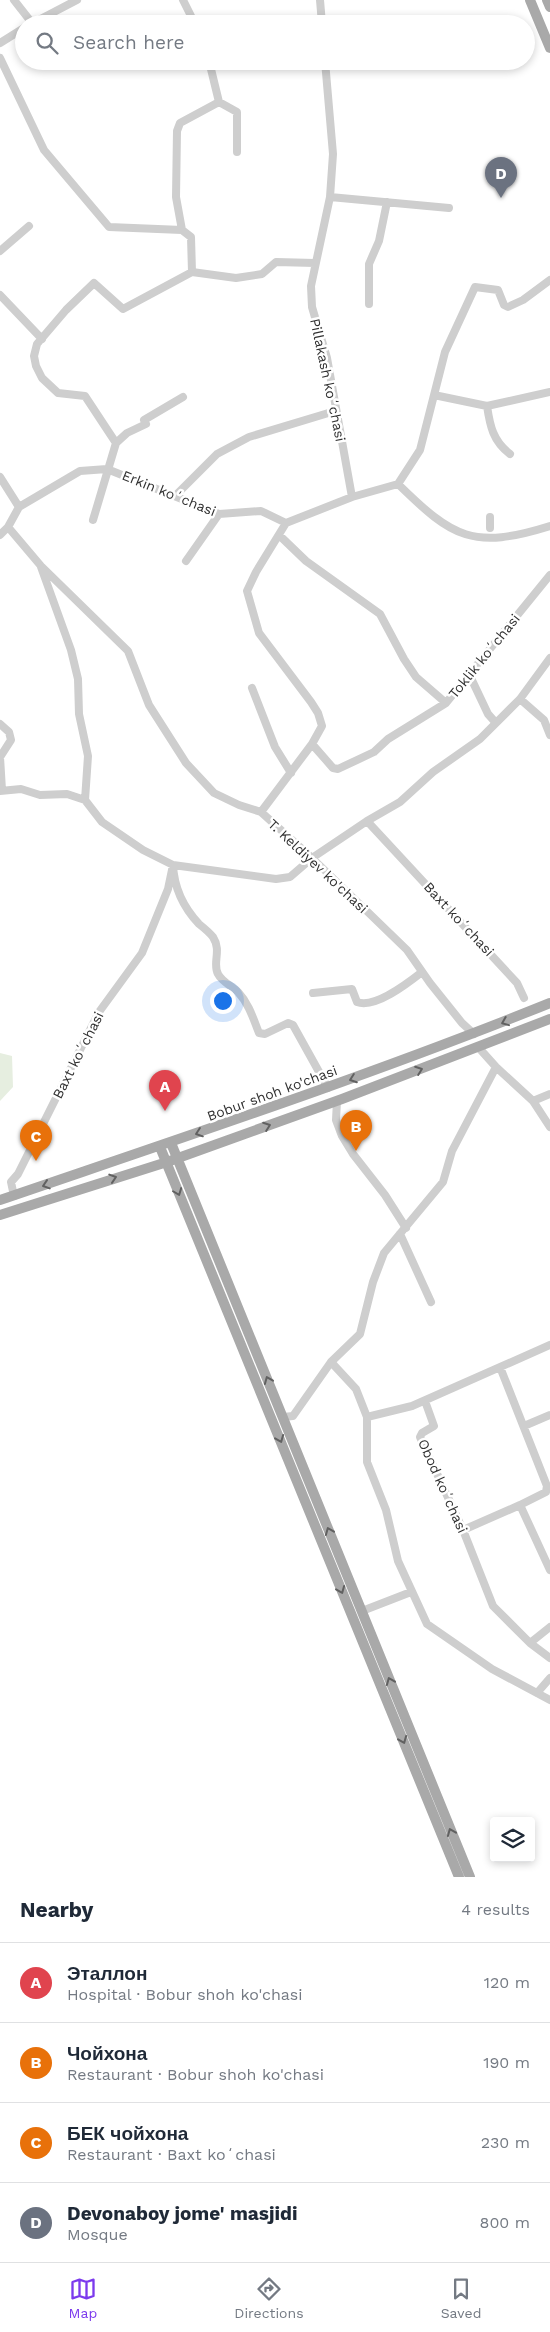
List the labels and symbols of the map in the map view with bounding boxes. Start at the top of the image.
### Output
pin: D [485,157,517,198]
street label: Pillakash koʻchasi [307,317,349,443]
street label: Erkin koʻchasi [120,467,218,519]
street label: Toklik koʻchasi [445,611,523,701]
street label: T. Keldiyev ko'chasi [265,816,371,916]
street label: Baxt koʻchasi [421,879,497,959]
your location [210,988,236,1014]
street label: Baxt koʻchasi [49,1009,107,1101]
one-way arrow [501,1015,510,1026]
street label: Bobur shoh ko'chasi [205,1062,339,1124]
one-way arrow [414,1066,423,1076]
pin: A [149,1070,181,1111]
one-way arrow [349,1073,357,1083]
pin: B [340,1110,372,1151]
pin: C [20,1120,52,1161]
one-way arrow [262,1122,270,1132]
one-way arrow [196,1127,204,1137]
one-way arrow [108,1174,116,1184]
one-way arrow [42,1179,50,1189]
one-way arrow [172,1187,183,1196]
one-way arrow [264,1376,274,1385]
one-way arrow [274,1435,284,1443]
street label: Obod koʻchasi [415,1437,471,1535]
one-way arrow [325,1527,335,1536]
one-way arrow [335,1585,346,1594]
one-way arrow [386,1677,397,1686]
one-way arrow [397,1735,407,1744]
one-way arrow [447,1828,458,1837]

